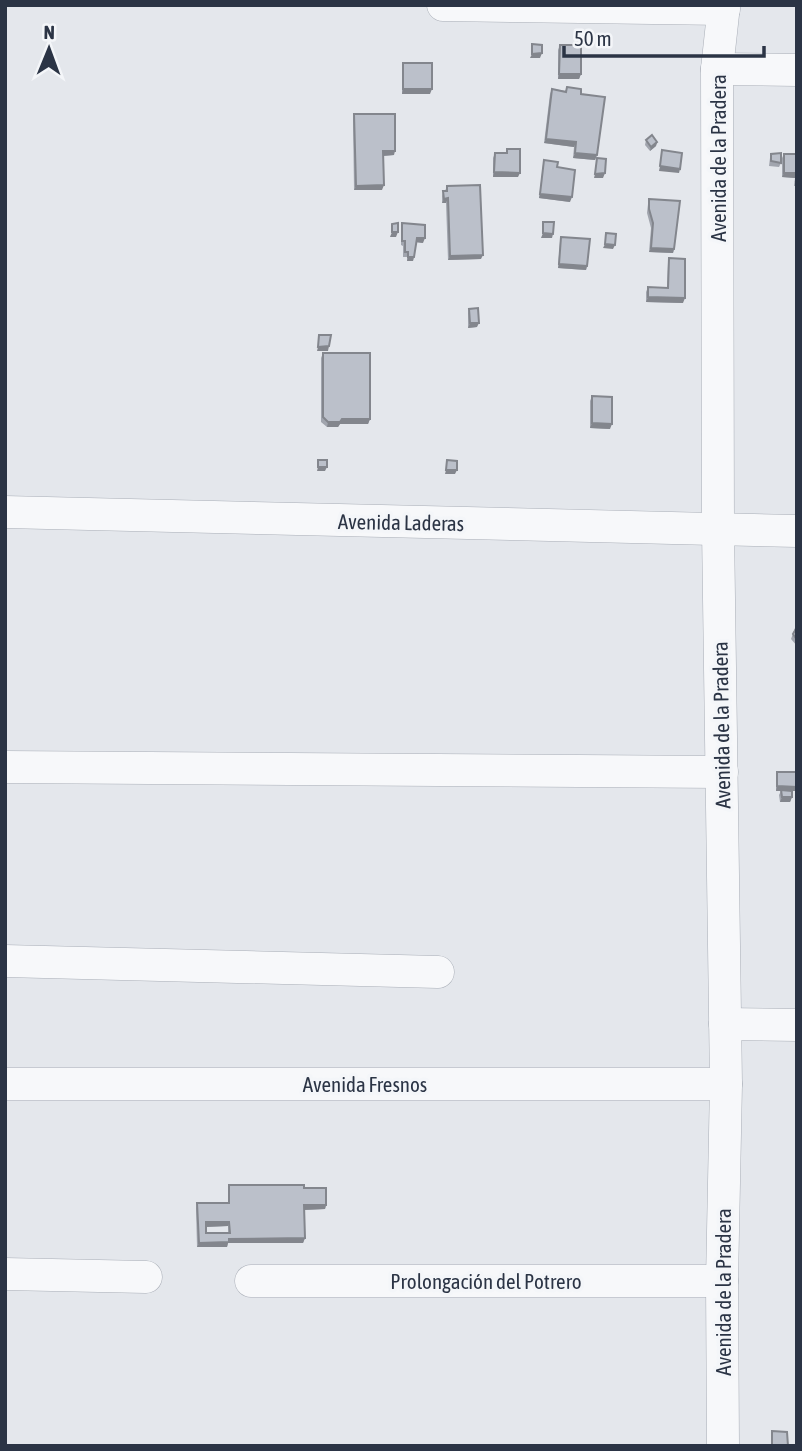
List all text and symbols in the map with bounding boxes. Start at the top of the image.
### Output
north arrow [14,14,84,84]
scale bar [564,14,764,58]
text: N [43,21,55,43]
text: 50 m [574,26,612,50]
street label: Avenida de la Pradera [706,74,730,242]
street label: Avenida Laderas [338,509,464,535]
street label: Avenida de la Pradera [708,641,734,809]
street label: Avenida Fresnos [303,1072,427,1096]
street label: Avenida de la Pradera [711,1208,735,1376]
street label: Prolongación del Potrero [390,1269,582,1293]

